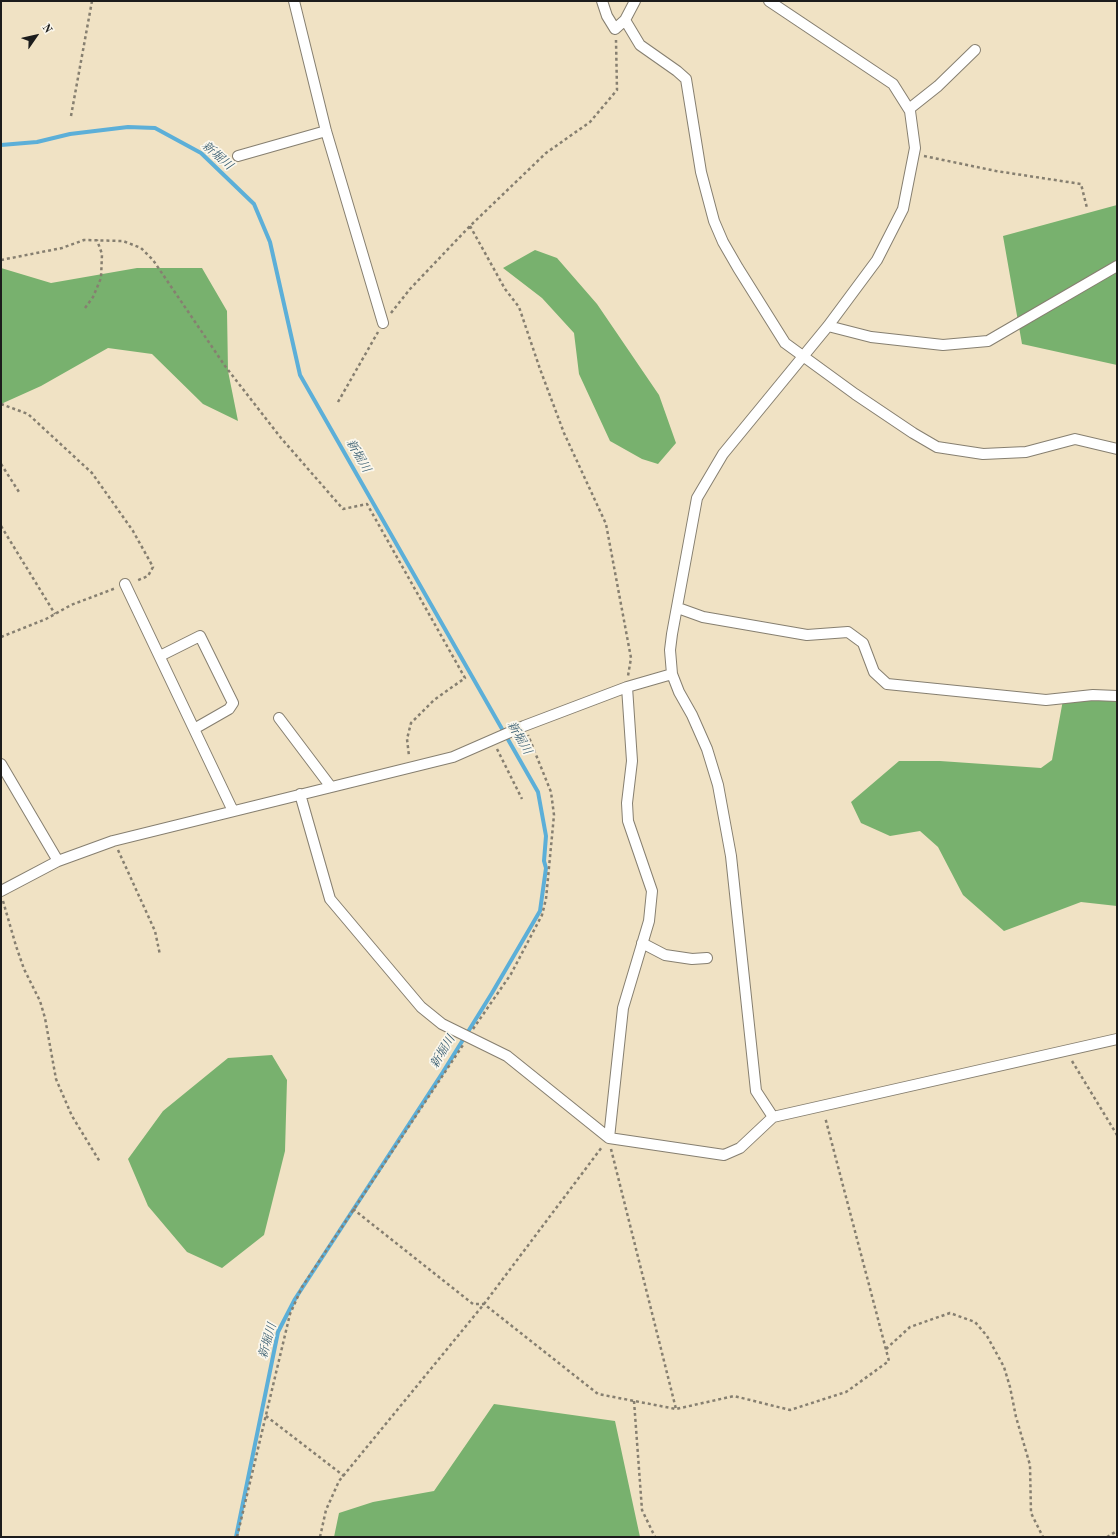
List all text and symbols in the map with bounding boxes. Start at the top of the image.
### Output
north arrow [16,16,56,56]
text: N [39,22,53,36]
water label: 新堀川 [199,139,235,173]
water label: 新堀川 [343,437,373,475]
water label: 新堀川 [504,719,534,757]
water label: 新堀川 [428,1033,458,1071]
water label: 新堀川 [256,1322,280,1360]

